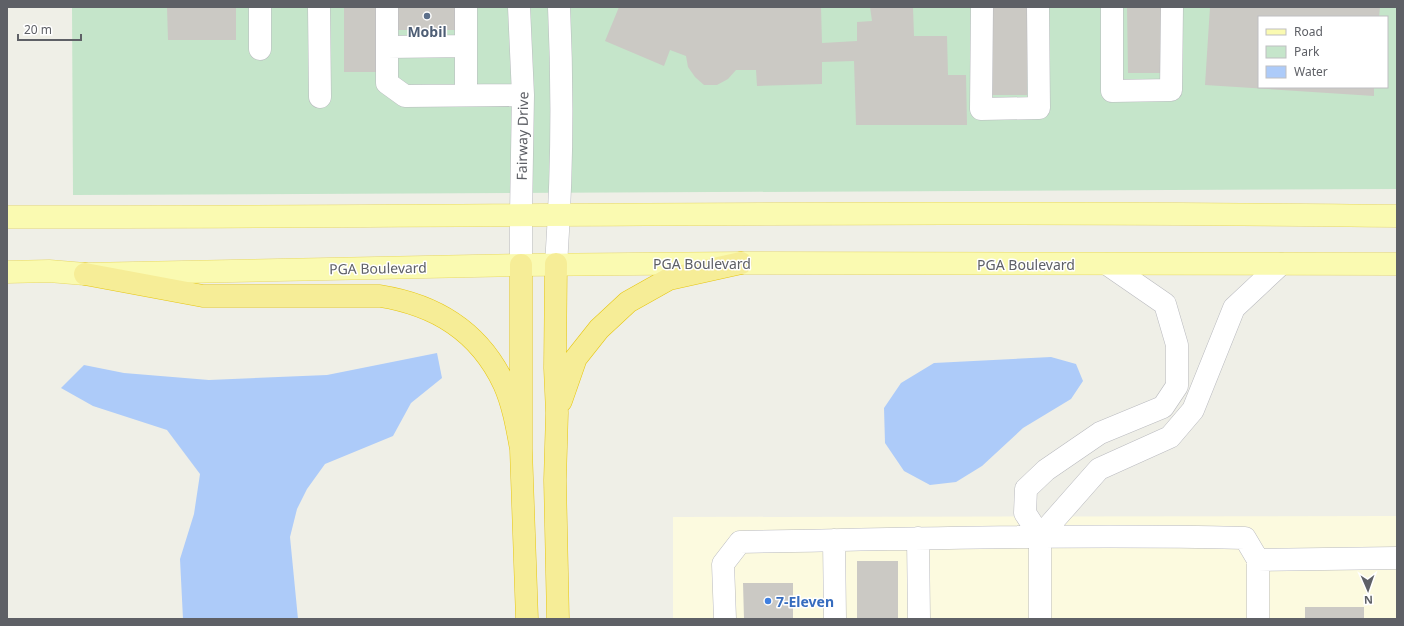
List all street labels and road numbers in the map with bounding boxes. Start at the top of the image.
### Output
street label: Fairway Drive [512,91,532,181]
street label: PGA Boulevard [653,254,751,273]
street label: PGA Boulevard [977,255,1075,274]
street label: PGA Boulevard [329,258,427,278]

